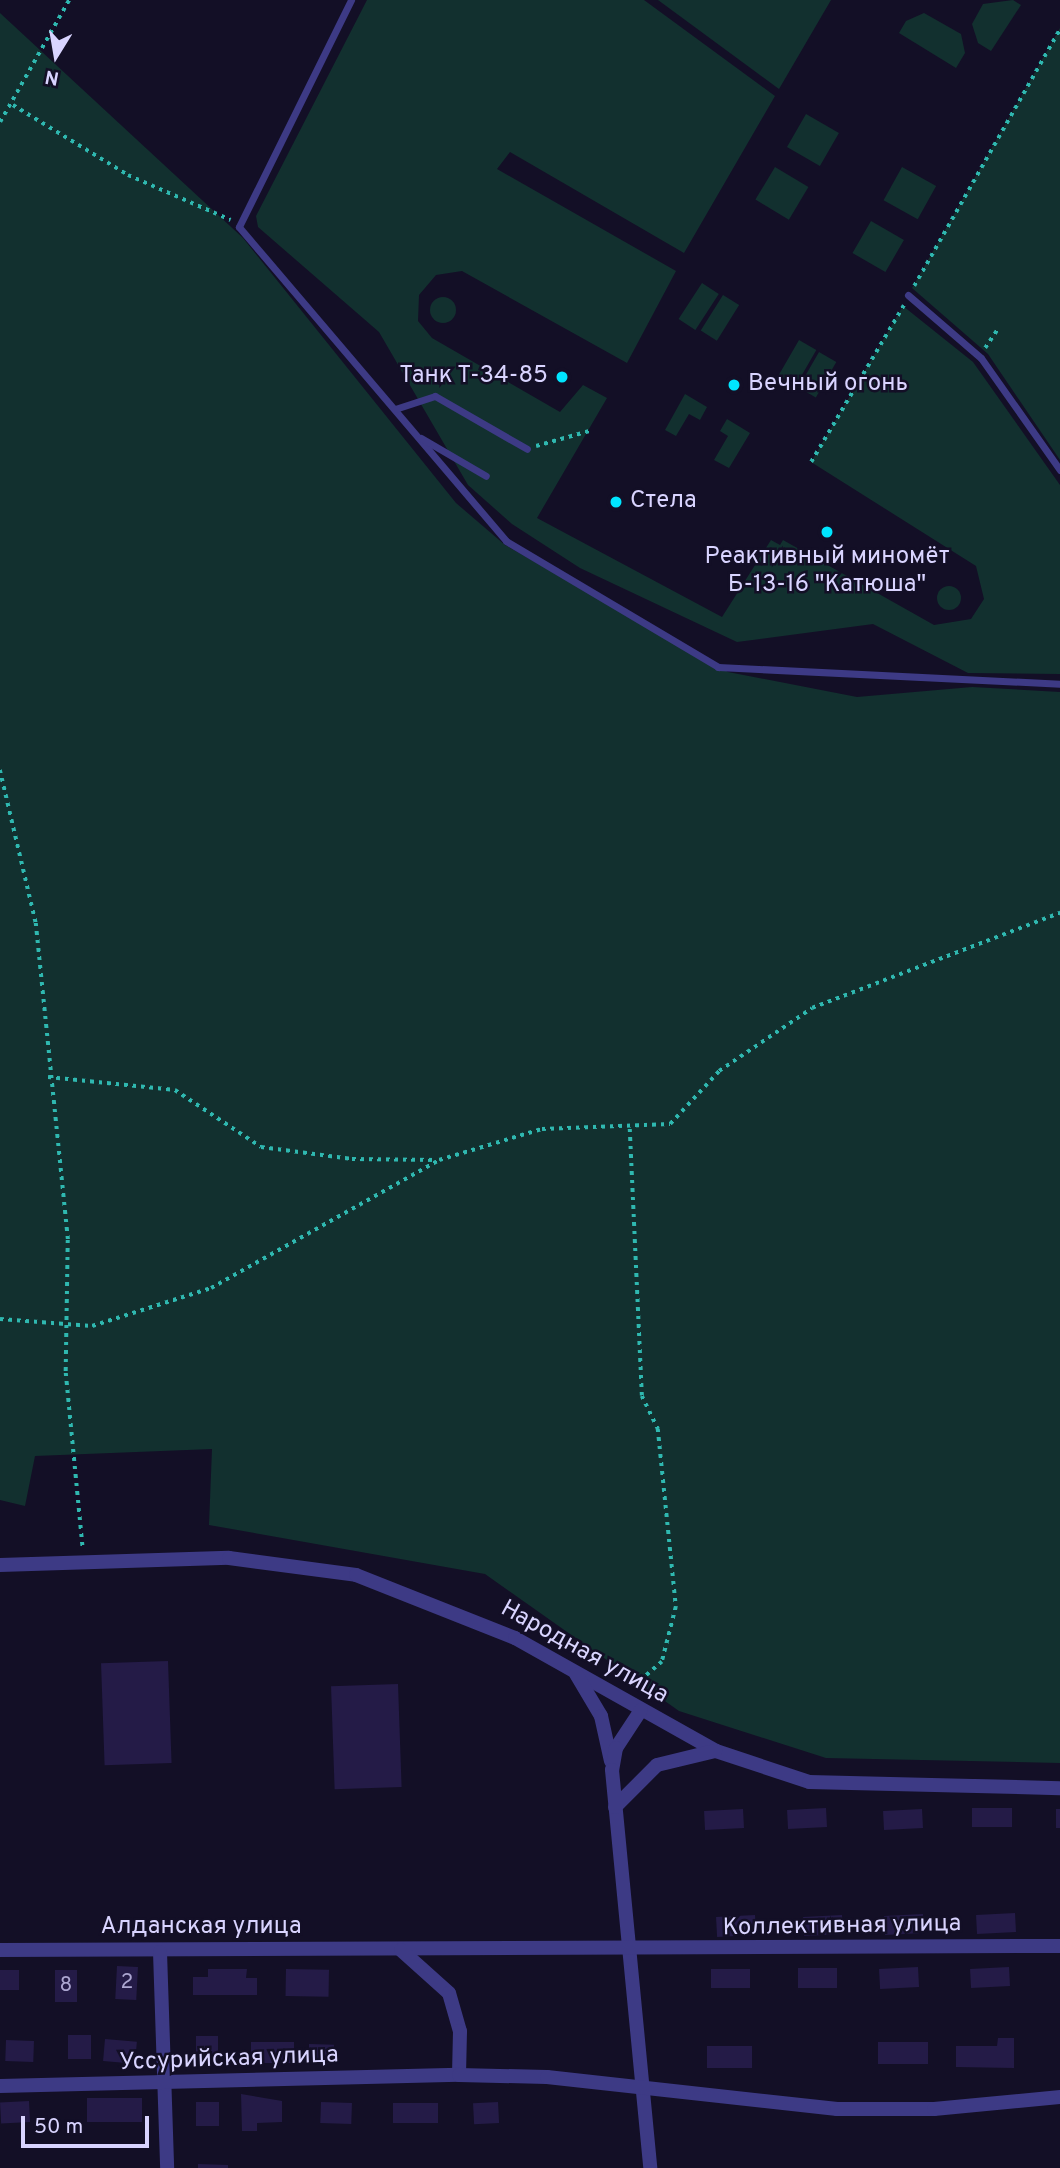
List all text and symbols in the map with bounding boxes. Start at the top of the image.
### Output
north arrow [21,21,91,91]
text: N [43,64,61,90]
place label: Танк Т-34-85 [398,363,548,391]
marker: Танк Т-34-85 [554,369,570,385]
place label: Вечный огонь [748,371,908,399]
marker: Вечный огонь [726,377,742,393]
place label: Стела [630,488,697,516]
marker: Стела [608,494,624,510]
marker: Реактивный миномёт Б-13-16 "Катюша" [819,524,835,540]
place label: Реактивный миномёт Б-13-16 "Катюша" [704,544,950,600]
street label: Народная улица [495,1595,673,1711]
street label: Коллективная улица [722,1911,962,1943]
street label: Алданская улица [100,1914,302,1942]
house number: 2 [121,1970,133,1996]
house number: 8 [60,1973,72,1999]
street label: Уссурийская улица [119,2042,339,2078]
scale bar [24,2102,152,2146]
text: 50 m [34,2114,83,2141]

